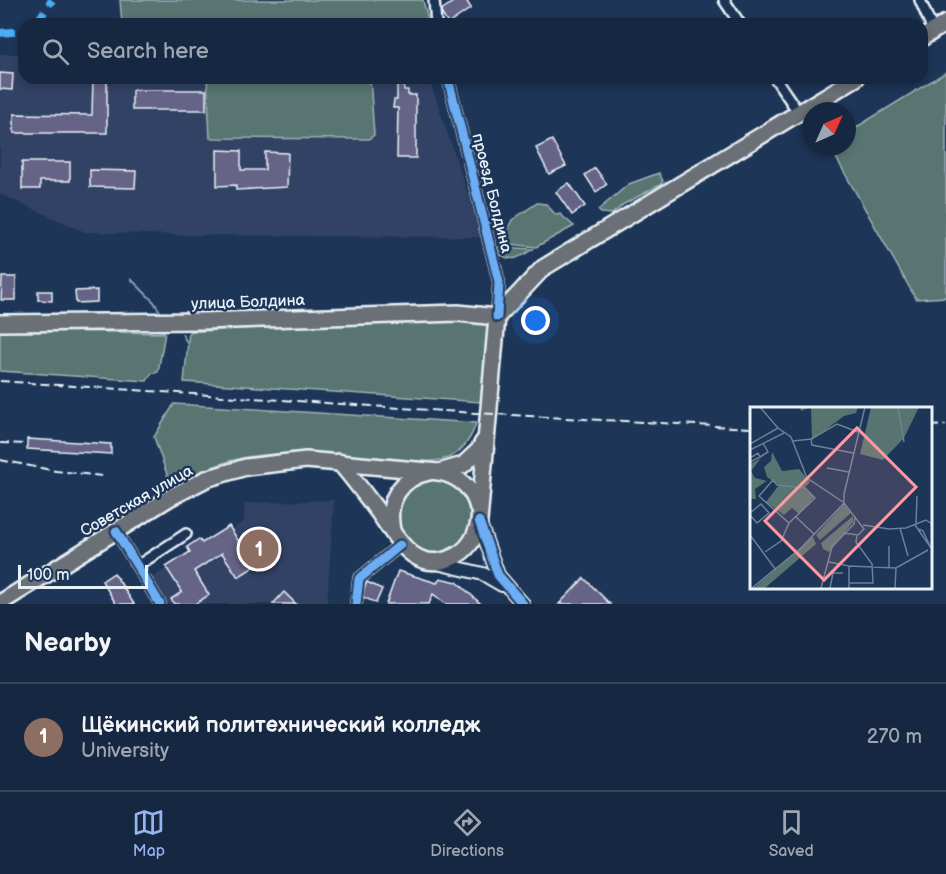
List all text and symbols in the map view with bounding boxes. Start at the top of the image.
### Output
search box [18,18,928,84]
icon: search [39,35,72,68]
text: Search here [87,38,209,65]
north arrow [802,102,856,156]
street label: проезд Болдина [467,131,516,256]
street label: улица Болдина [191,291,306,314]
your location [521,306,550,335]
inset map [750,407,931,589]
street label: Советская улица [77,461,197,541]
pin: 1 [240,526,278,572]
scale bar [18,562,148,590]
text: 100 m [27,566,70,585]
text: Nearby [24,628,111,659]
text: Щёкинский политехнический колледж [81,712,480,739]
text: 1 [39,725,48,749]
text: 270 m [867,725,922,749]
text: University [81,739,169,763]
tab: Map [132,806,165,861]
tab: Directions [430,806,504,861]
tab: Saved [769,806,814,861]

